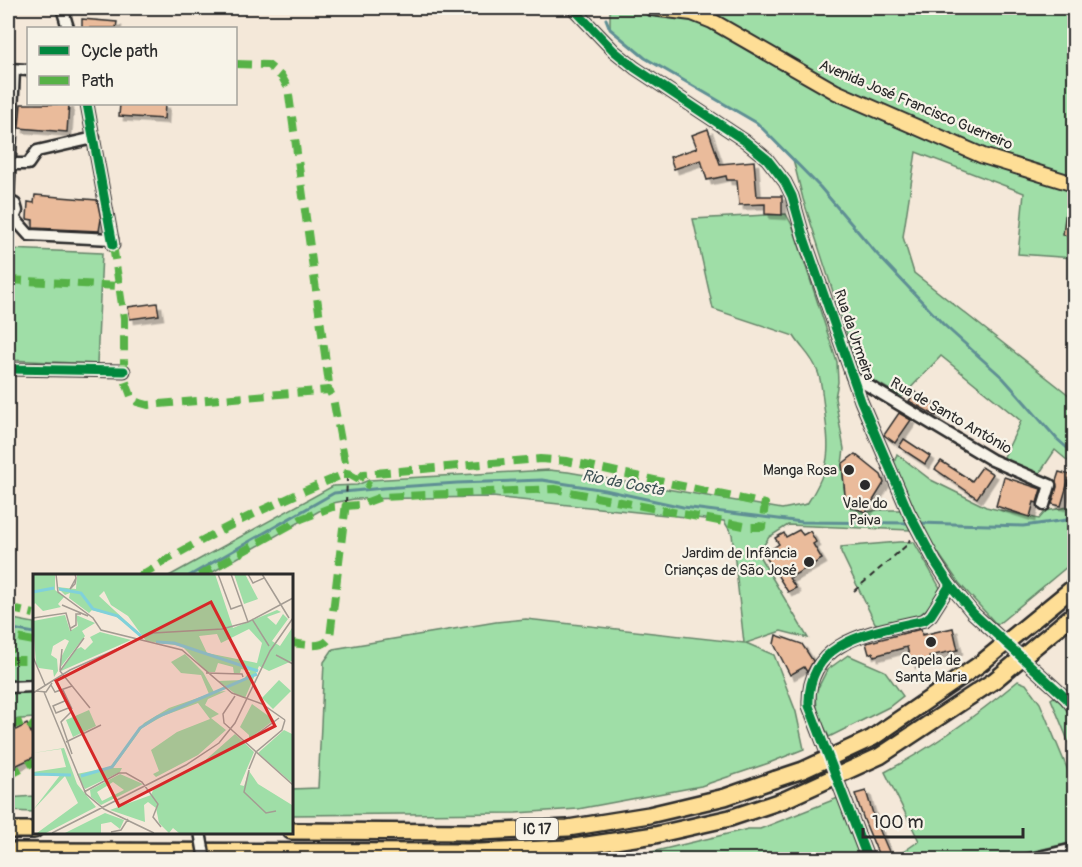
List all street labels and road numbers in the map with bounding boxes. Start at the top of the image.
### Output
street label: Avenida José Francisco Guerreiro [816,56,1016,154]
street label: Rua da Urmeira [830,287,878,383]
street label: Rua de Santo António [887,373,1015,459]
road number: IC 17 [516,818,558,840]

